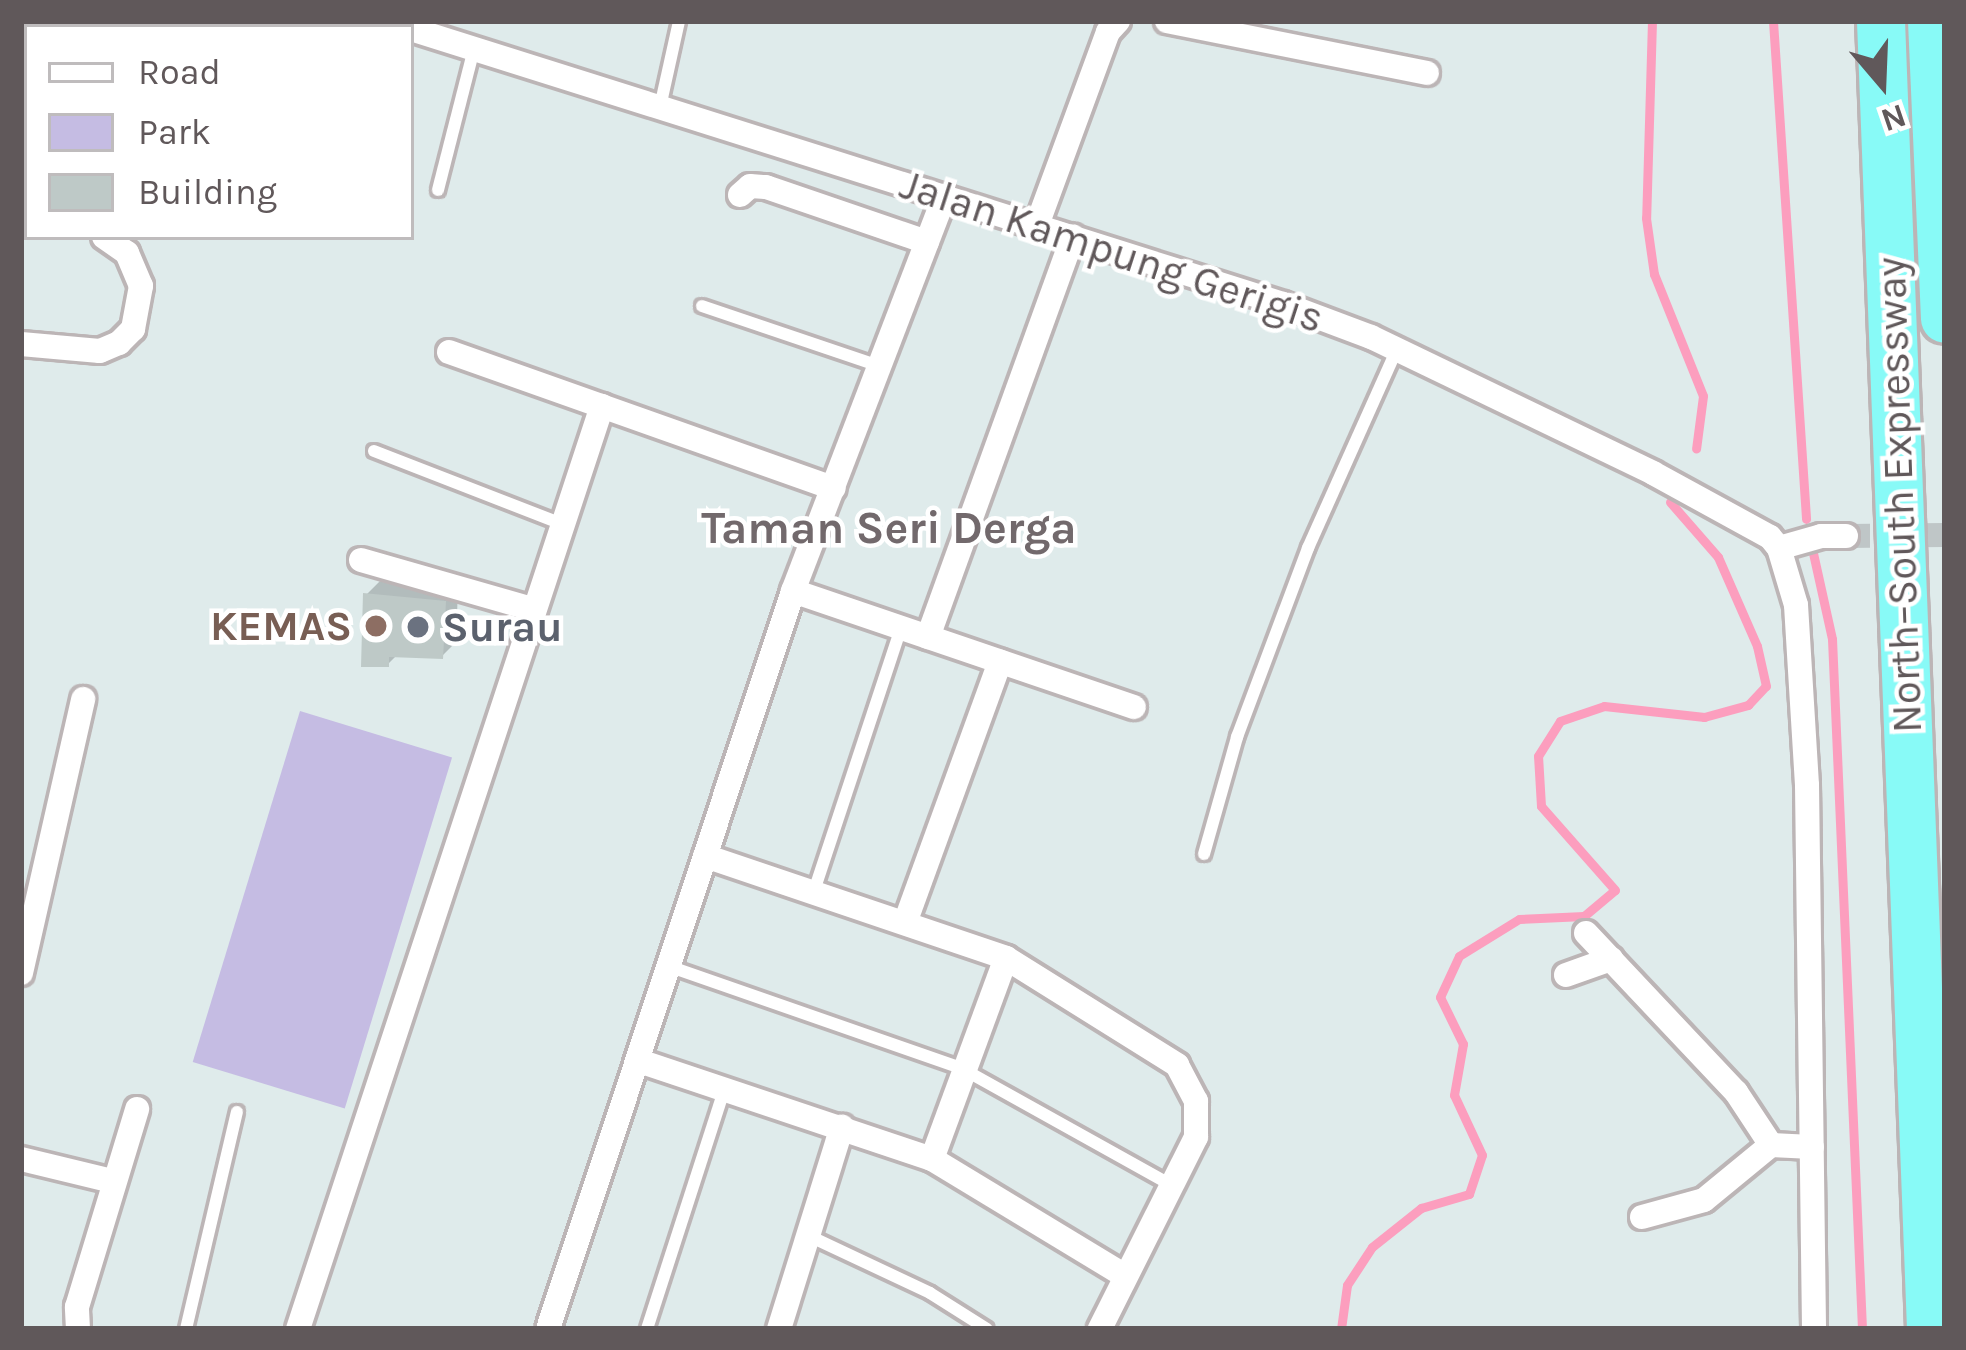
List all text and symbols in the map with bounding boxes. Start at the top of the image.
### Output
legend [24,24,414,240]
north arrow [1822,24,1942,144]
text: Road [138,51,221,93]
text: N [1876,96,1911,140]
text: Park [138,111,211,153]
street label: Jalan Kampung Gerigis [894,159,1330,343]
text: Building [138,171,277,213]
street label: North–South Expressway [1866,256,1932,734]
district label: Taman Seri Derga [701,502,1077,556]
place label: KEMAS [210,601,352,651]
place label: Surau [442,602,562,652]
marker: KEMAS [363,613,389,639]
marker: Surau [405,614,431,640]

